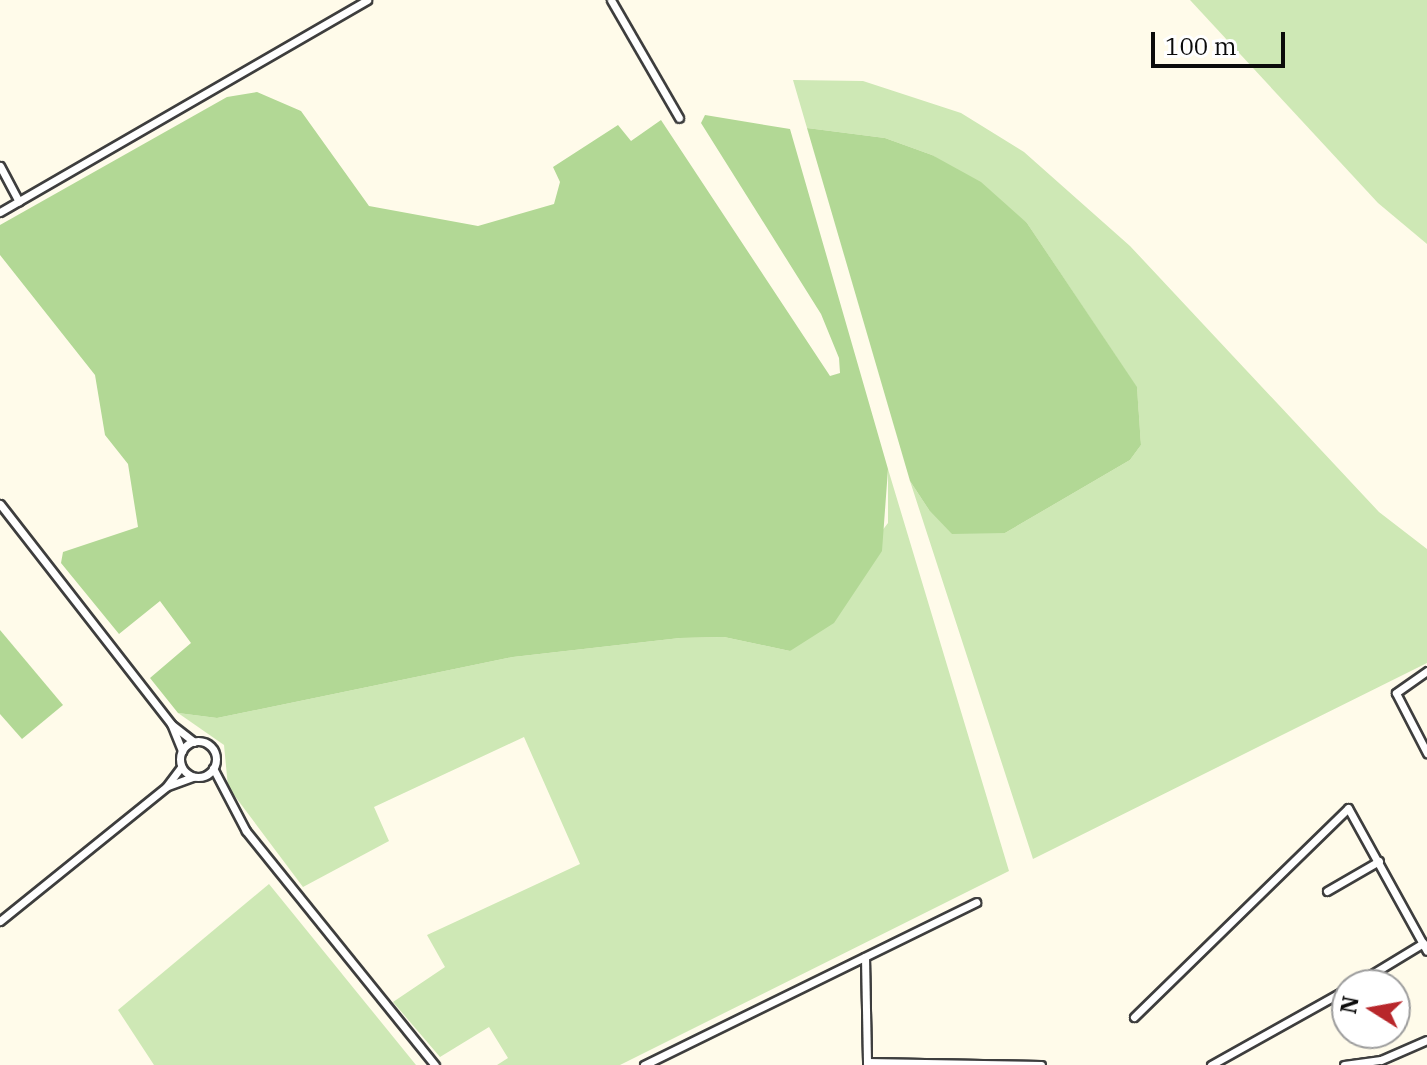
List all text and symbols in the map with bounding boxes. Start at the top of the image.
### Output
scale bar [1155,16,1289,66]
text: 100 m [1165,30,1237,62]
north arrow [1331,969,1411,1049]
text: N [1333,993,1365,1016]

